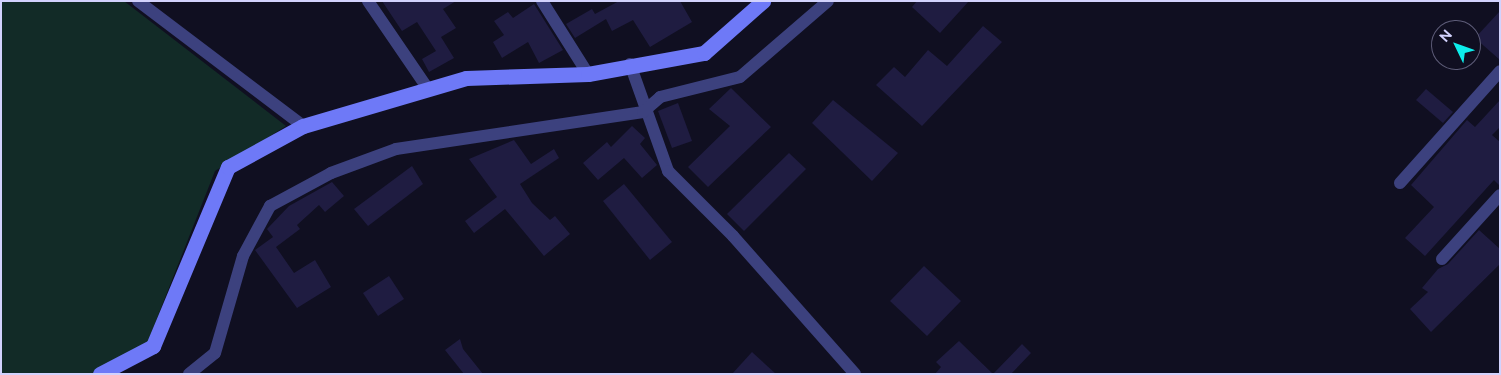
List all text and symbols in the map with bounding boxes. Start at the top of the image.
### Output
north arrow [1431,20,1481,70]
text: N [1436,26,1455,45]

